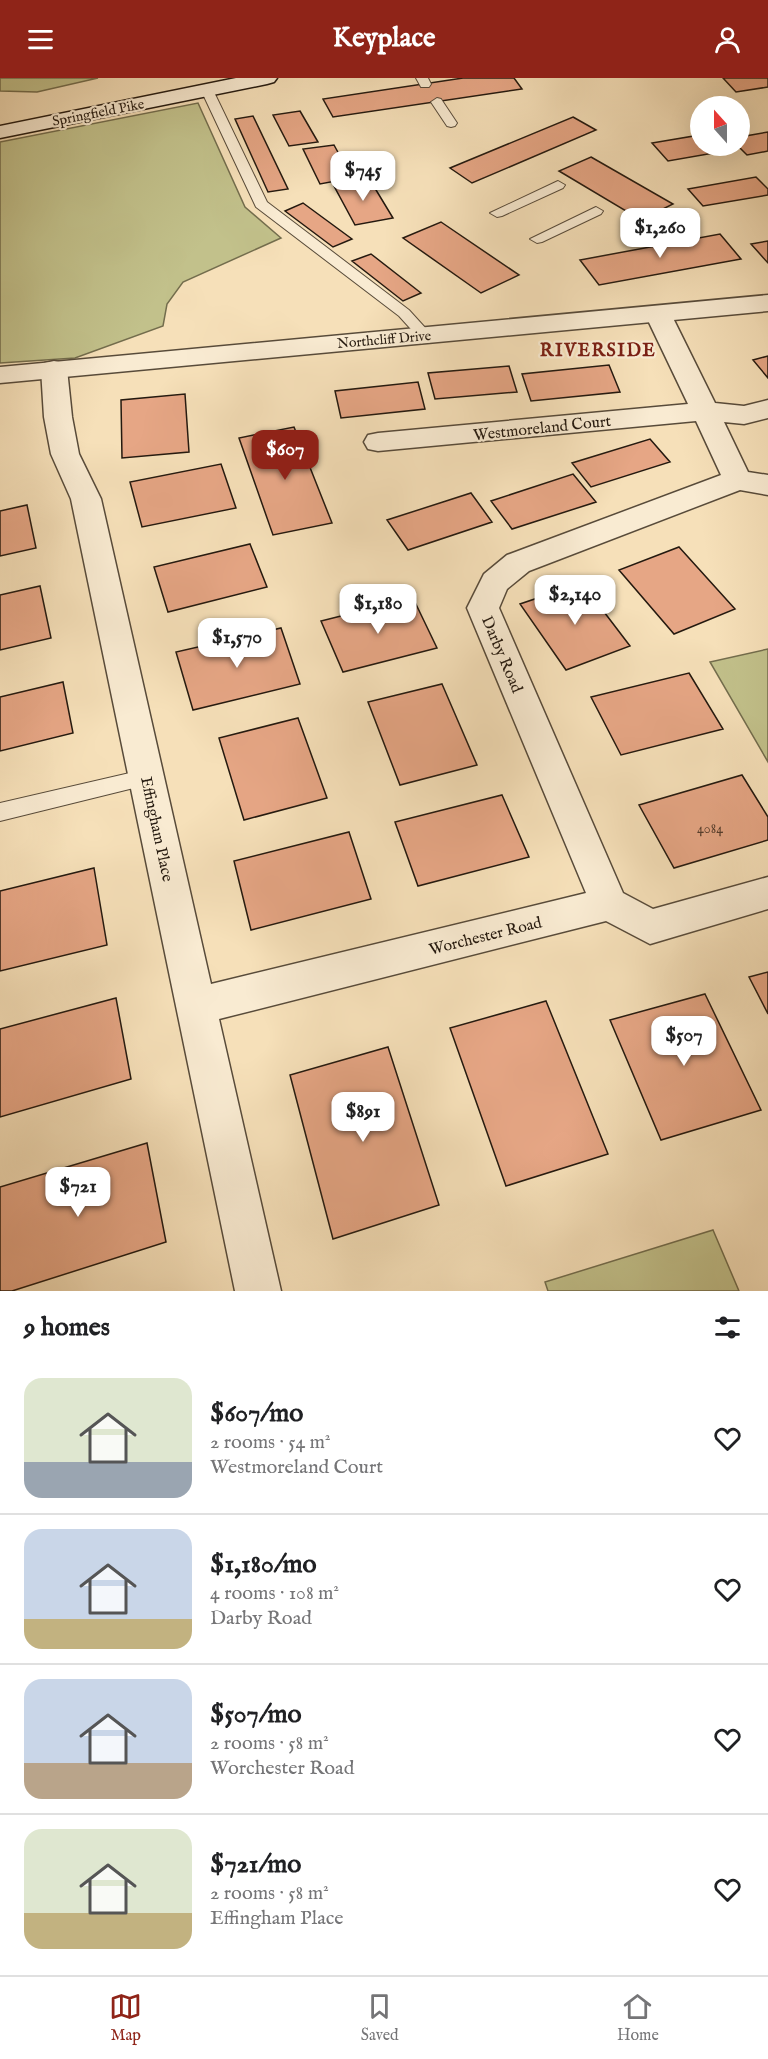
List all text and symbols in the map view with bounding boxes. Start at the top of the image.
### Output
text: Keyplace [333,22,435,56]
icon: menu [24,23,57,56]
icon: person [711,23,744,56]
street label: Springfield Pike [51,95,146,131]
north arrow [690,96,750,156]
map controls [690,96,750,156]
pin: $745 [327,151,399,202]
text: $745 [344,158,382,183]
pin: $1,260 [611,208,709,259]
text: $1,260 [634,215,686,240]
street label: Northcliff Drive [336,327,432,353]
district label: RIVERSIDE [540,340,656,363]
street label: Westmoreland Court [472,412,613,446]
pin: $607 [249,430,321,481]
text: $607 [266,437,304,462]
pin: $2,140 [526,575,624,626]
text: $2,140 [549,582,601,607]
pin: $1,180 [329,584,427,635]
text: $1,180 [354,591,402,616]
street label: Darby Road [476,613,526,697]
pin: $1,570 [188,618,286,669]
text: $1,570 [212,625,262,650]
street label: Effingham Place [135,775,177,884]
house number: 4084 [697,820,723,838]
street label: Worchester Road [427,913,544,961]
pin: $507 [648,1016,720,1067]
text: $507 [665,1023,703,1048]
pin: $891 [327,1092,399,1143]
text: $891 [345,1099,381,1124]
pin: $721 [42,1167,114,1218]
text: $721 [59,1174,97,1199]
text: 9 homes [24,1311,110,1344]
icon: filters [711,1311,744,1344]
text: $607/mo [210,1397,303,1430]
icon: home [72,1402,144,1474]
icon: heart [711,1422,744,1455]
text: 2 rooms · 54 m² [210,1430,331,1455]
text: Westmoreland Court [210,1455,383,1480]
text: $1,180/mo [210,1548,317,1581]
icon: home [72,1553,144,1625]
icon: heart [711,1573,744,1606]
text: 4 rooms · 108 m² [210,1581,339,1606]
text: Darby Road [210,1606,312,1631]
text: $507/mo [210,1698,302,1731]
icon: home [72,1703,144,1775]
icon: heart [711,1723,744,1756]
text: 2 rooms · 58 m² [210,1731,329,1756]
text: Worchester Road [210,1756,354,1781]
text: $721/mo [210,1848,301,1881]
icon: home [72,1853,144,1925]
icon: heart [711,1873,744,1906]
text: 2 rooms · 58 m² [210,1881,329,1906]
text: Effingham Place [210,1906,344,1931]
tab: Map [109,1990,142,2046]
tab: Saved [361,1990,399,2046]
tab: Home [617,1990,659,2046]

